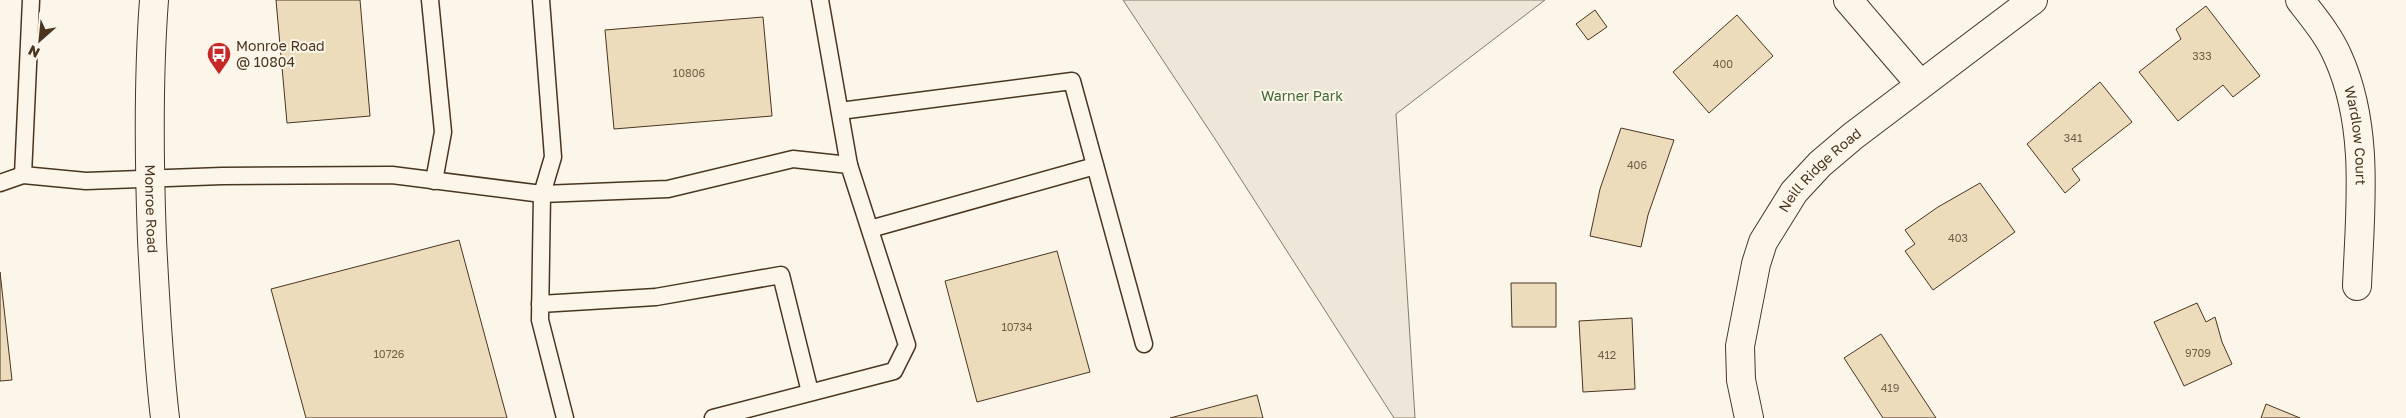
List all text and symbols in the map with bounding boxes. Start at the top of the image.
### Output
north arrow [15,15,65,65]
place label: Monroe Road @ 10804 [236,37,325,70]
bus stop icon: Monroe Road @ 10804 [206,41,232,75]
text: N [25,42,42,62]
house number: 333 [2192,49,2212,62]
house number: 400 [1713,57,1733,70]
house number: 10806 [673,66,706,79]
street label: Wardlow Court [2341,84,2370,185]
park label: Warner Park [1261,87,1343,104]
street label: Neill Ridge Road [1775,124,1864,215]
house number: 341 [2064,131,2082,144]
house number: 406 [1627,158,1647,171]
street label: Monroe Road [142,164,162,254]
house number: 403 [1948,231,1968,244]
house number: 10734 [1001,320,1033,333]
house number: 9709 [2185,346,2211,359]
house number: 10726 [373,347,405,360]
house number: 412 [1598,348,1616,361]
house number: 419 [1881,381,1899,394]

